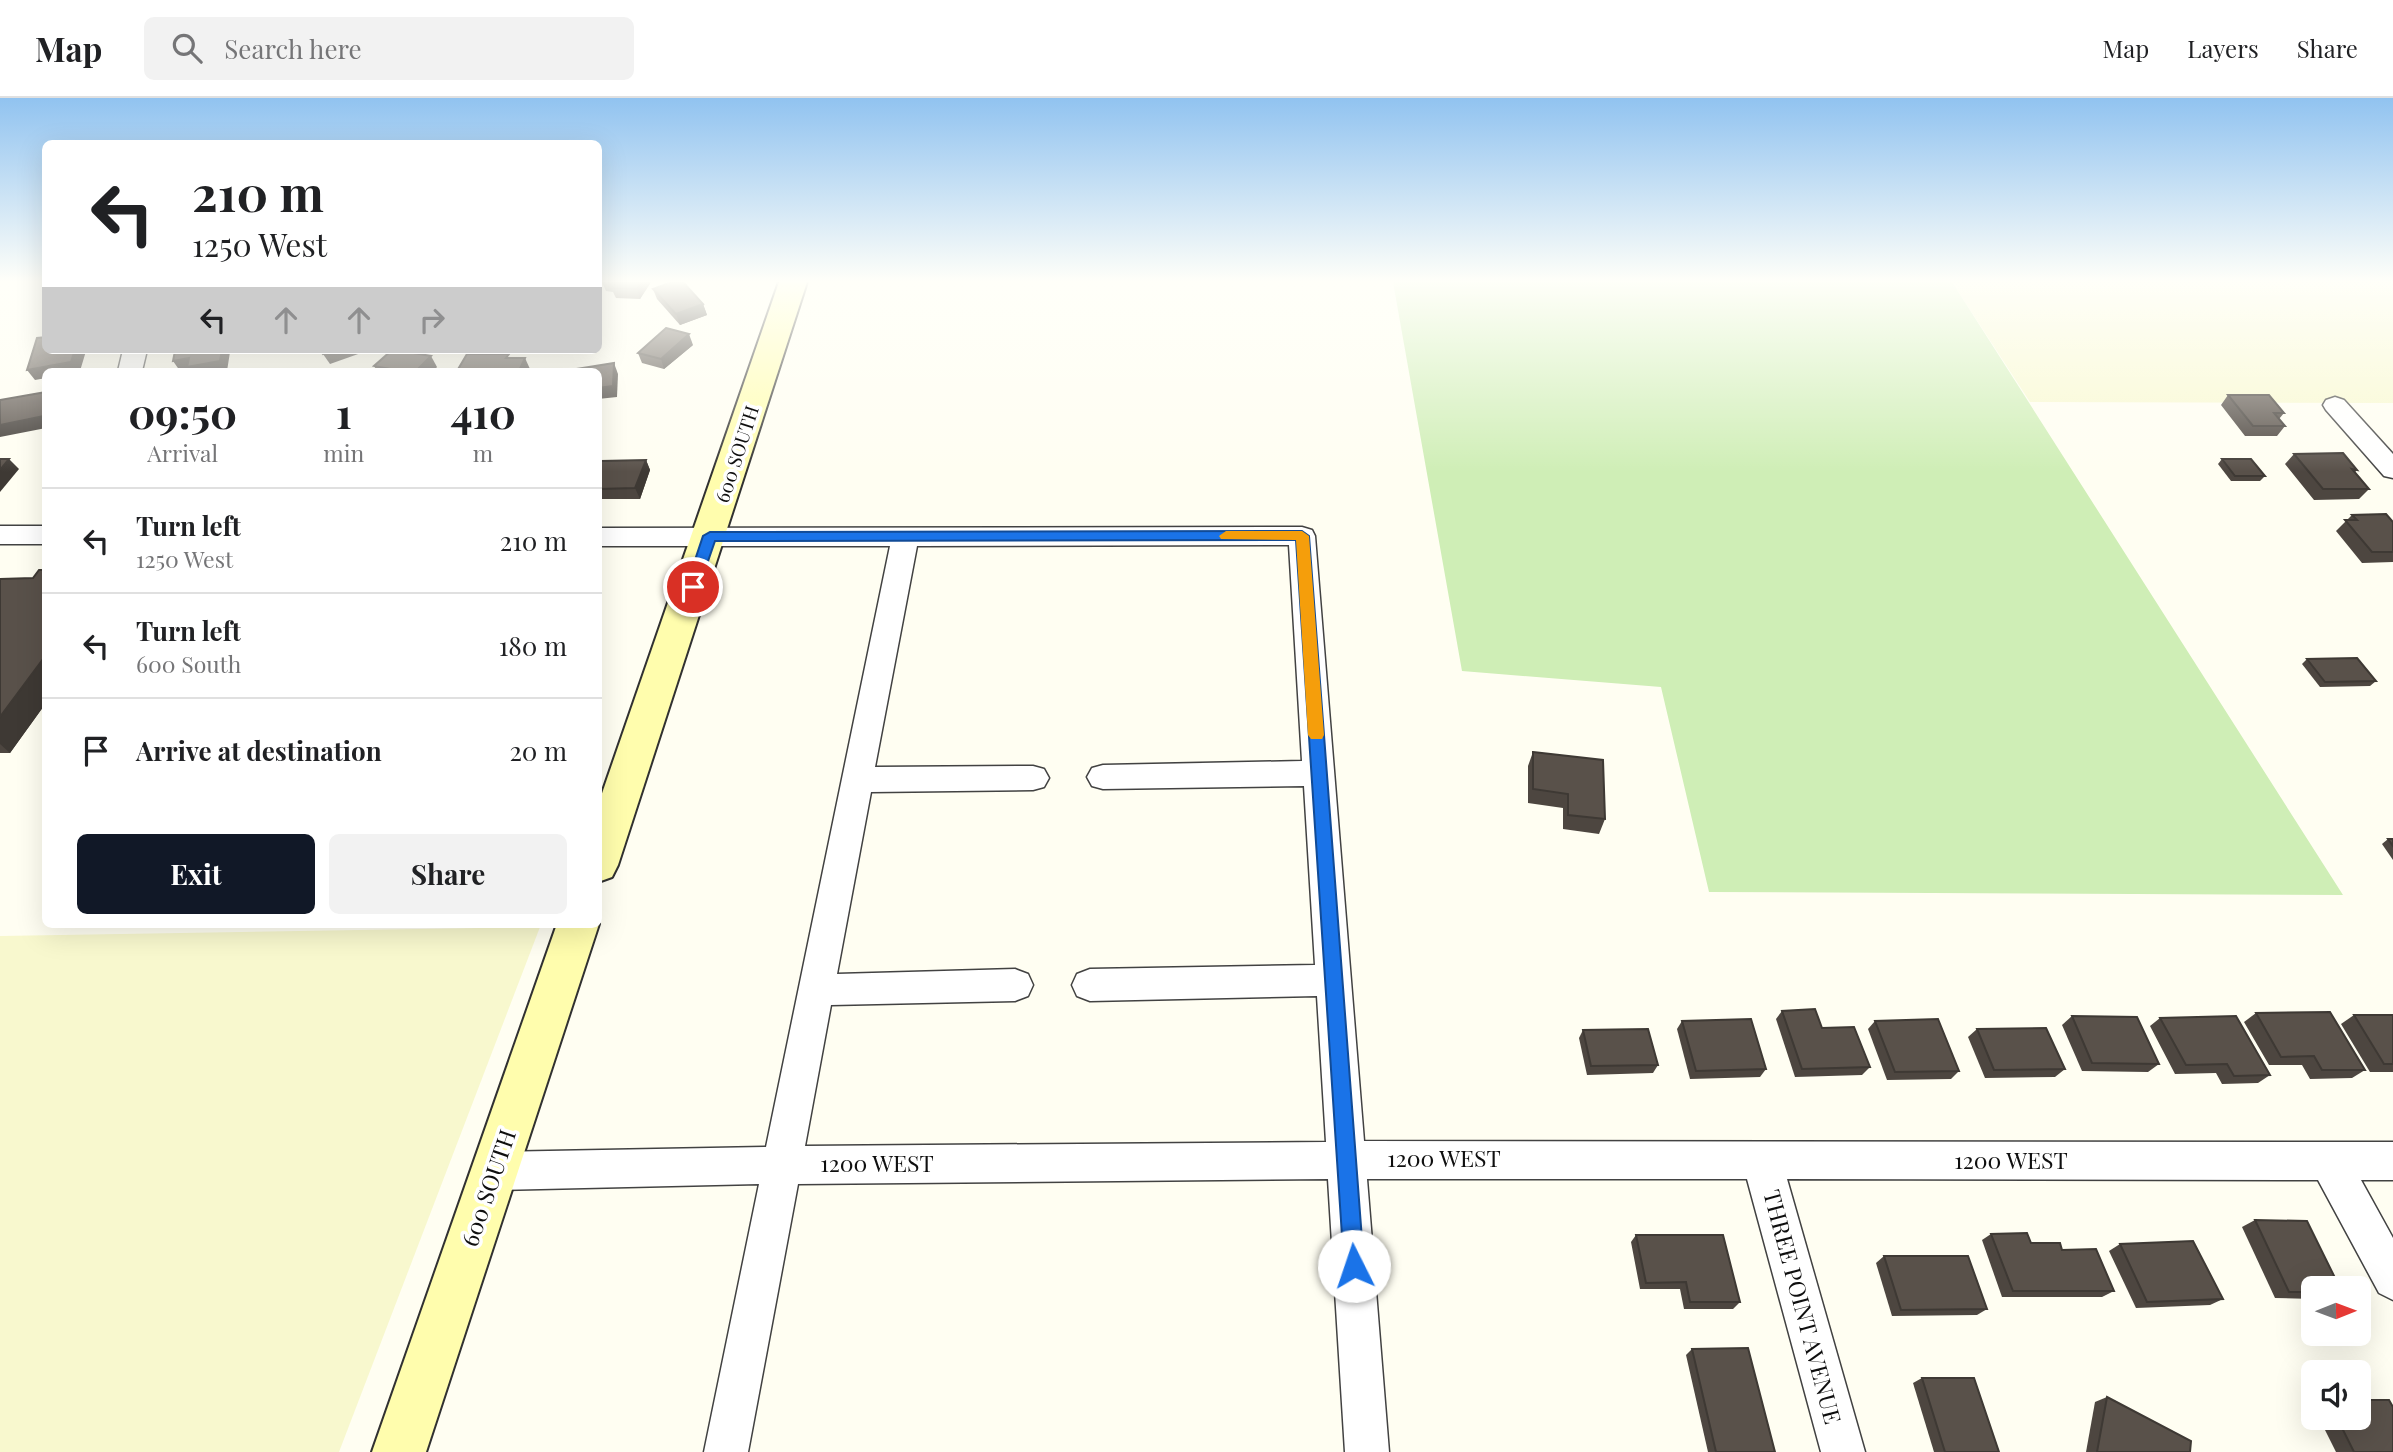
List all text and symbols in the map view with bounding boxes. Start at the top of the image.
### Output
search box [144,17,634,80]
text: Map [35,26,102,70]
icon: search [168,29,206,67]
text: Search here [224,31,362,66]
text: Map [2103,32,2149,64]
text: Layers [2187,32,2259,64]
text: Share [2297,32,2358,64]
text: 210 m [192,159,324,224]
icon: left [77,168,168,259]
text: 1250 West [192,222,327,265]
icon: left [194,301,232,339]
icon: ahead [267,301,305,339]
icon: ahead [340,301,378,339]
icon: right [413,301,451,339]
text: 09:50 [128,384,237,440]
text: 1 [336,384,352,440]
text: 410 [450,384,516,440]
street label: 600 SOUTH [708,402,764,506]
text: Arrival [147,437,218,468]
text: min [323,437,364,468]
text: m [473,437,493,468]
text: Turn left [136,508,241,543]
icon: left [77,522,115,560]
text: 210 m [500,523,567,558]
text: 1250 West [136,543,233,574]
pin [663,557,723,617]
icon: arrive [674,568,712,606]
text: Turn left [136,613,241,648]
icon: left [77,627,115,665]
text: 180 m [499,628,567,663]
text: 600 South [136,648,241,679]
icon: arrive [77,732,115,770]
text: Arrive at destination [136,733,382,768]
text: 20 m [509,733,567,768]
button: Exit [77,834,315,914]
button: Share [329,834,567,914]
street label: 600 SOUTH [453,1125,522,1250]
street label: 1200 WEST [1387,1142,1501,1173]
street label: 1200 WEST [1954,1144,2068,1175]
street label: 1200 WEST [820,1147,934,1178]
street label: THREE POINT AVENUE [1757,1186,1850,1427]
position arrow [1317,1229,1391,1303]
north arrow [2301,1276,2371,1346]
map controls [2301,1276,2371,1430]
button: sound [2301,1360,2371,1430]

